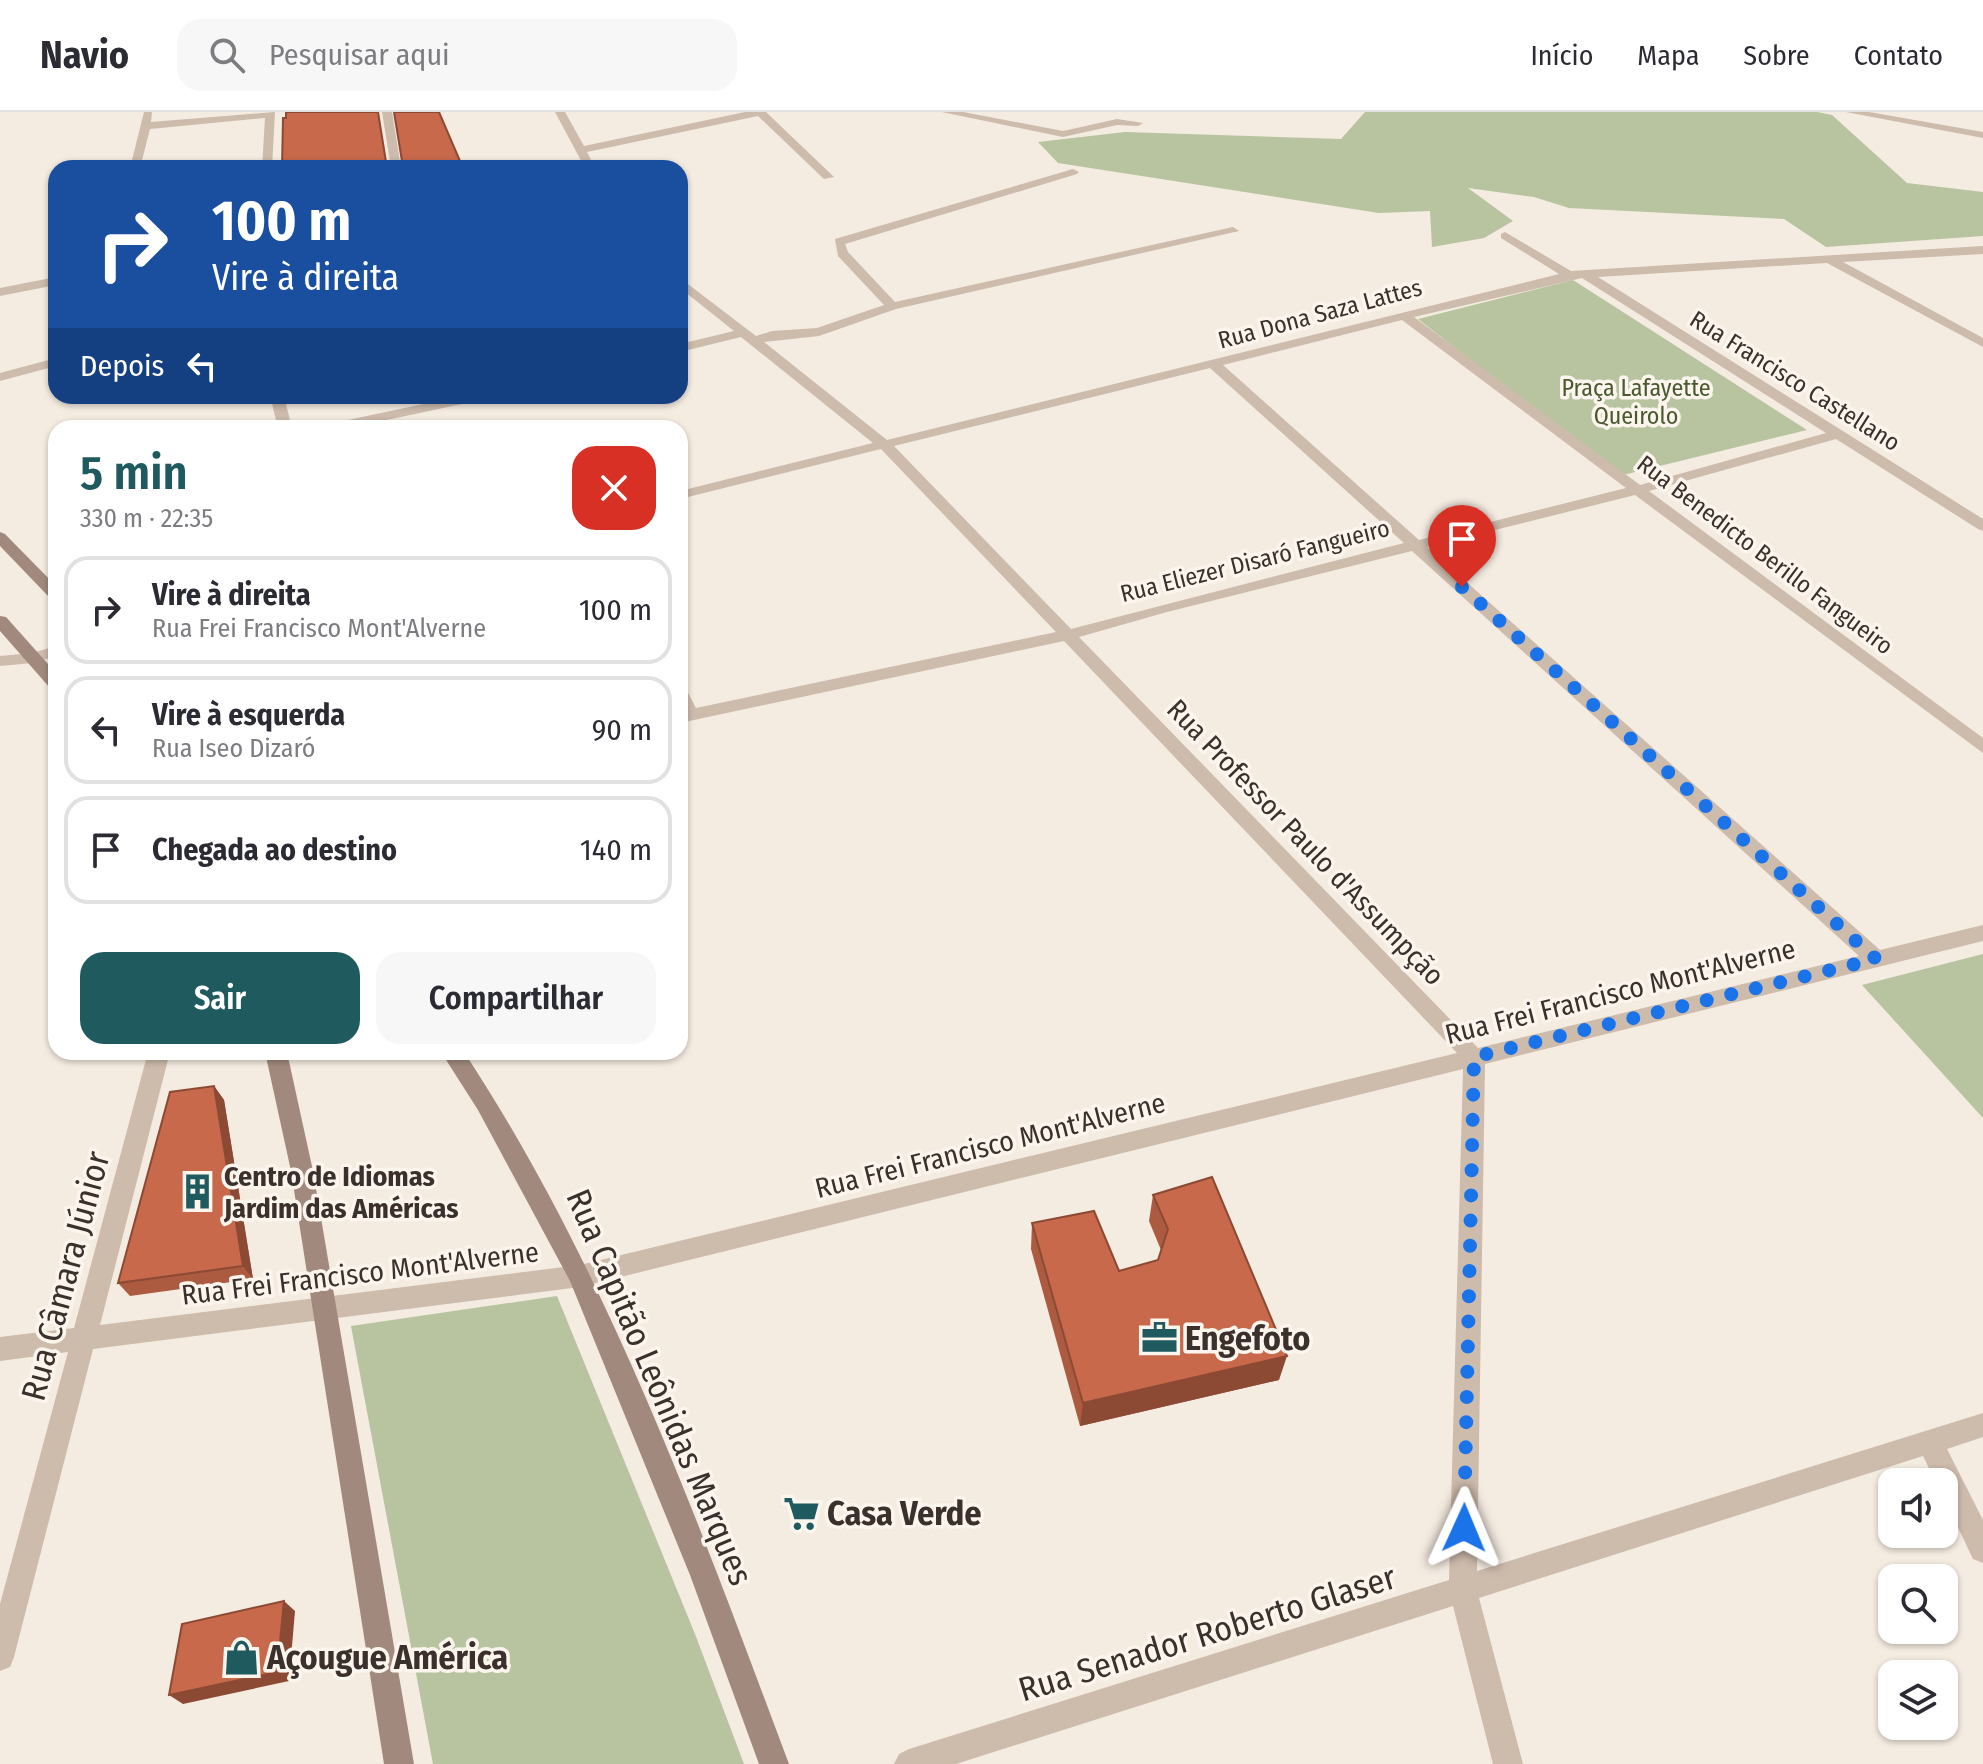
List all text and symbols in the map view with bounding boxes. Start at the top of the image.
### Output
search box [177,19,737,91]
text: Navio [40,32,129,78]
icon: search [205,33,249,77]
text: Pesquisar aqui [269,37,450,73]
text: Início [1530,39,1593,72]
text: Mapa [1637,39,1699,72]
text: Sobre [1743,39,1810,72]
text: Contato [1854,39,1943,72]
text: 100 m [212,188,351,255]
icon: right [80,192,184,296]
text: Vire à direita [212,256,399,300]
street label: Rua Dona Saza Lattes [1215,273,1425,355]
street label: Rua Francisco Castellano [1685,305,1905,457]
icon: left [180,344,224,388]
text: Depois [80,348,164,384]
park label: Praça Lafayette Queirolo [1561,374,1711,430]
text: 5 min [80,444,188,502]
button: close [572,446,656,530]
street label: Rua Benedicto Berillo Fangueiro [1632,450,1898,660]
text: 330 m · 22:35 [80,503,213,534]
pin [1428,505,1496,587]
street label: Rua Eliezer Disaró Fangueiro [1117,514,1393,608]
icon: arrive [1440,517,1484,561]
text: Vire à direita [152,577,311,613]
icon: right [84,588,128,632]
text: 100 m [579,592,652,628]
text: Rua Frei Francisco Mont'Alverne [152,613,486,644]
street label: Rua Professor Paulo d'Assumpção [1160,693,1451,992]
text: Vire à esquerda [152,697,345,733]
icon: left [84,708,128,752]
text: 90 m [592,712,652,748]
text: Rua Iseo Dizaró [152,733,316,764]
icon: arrive [84,828,128,872]
text: Chegada ao destino [152,832,397,868]
text: 140 m [580,832,652,868]
street label: Rua Frei Francisco Mont'Alverne [1442,932,1799,1051]
button: Sair [80,952,360,1044]
button: Compartilhar [376,952,656,1044]
street label: Rua Frei Francisco Mont'Alverne [812,1086,1169,1205]
street label: Rua Câmara Júnior [13,1147,118,1405]
place label: Centro de Idiomas Jardim das Américas [223,1160,459,1225]
building icon: Centro de Idiomas Jardim das Américas [179,1173,217,1211]
street label: Rua Capitão Leônidas Marques [557,1183,762,1591]
street label: Rua Frei Francisco Mont'Alverne [180,1235,541,1312]
place label: Engefoto [1185,1318,1311,1359]
office icon: Engefoto [1140,1319,1178,1357]
map controls [1878,1468,1958,1740]
button: sound [1878,1468,1958,1548]
position arrow [1422,1486,1506,1570]
place label: Casa Verde [827,1493,981,1534]
supermarket icon: Casa Verde [782,1494,820,1532]
street label: Rua Senador Roberto Glaser [1014,1557,1401,1710]
button: search [1878,1564,1958,1644]
place label: Açougue América [266,1637,508,1679]
shop icon: Açougue América [222,1638,260,1676]
button: layers [1878,1660,1958,1740]

